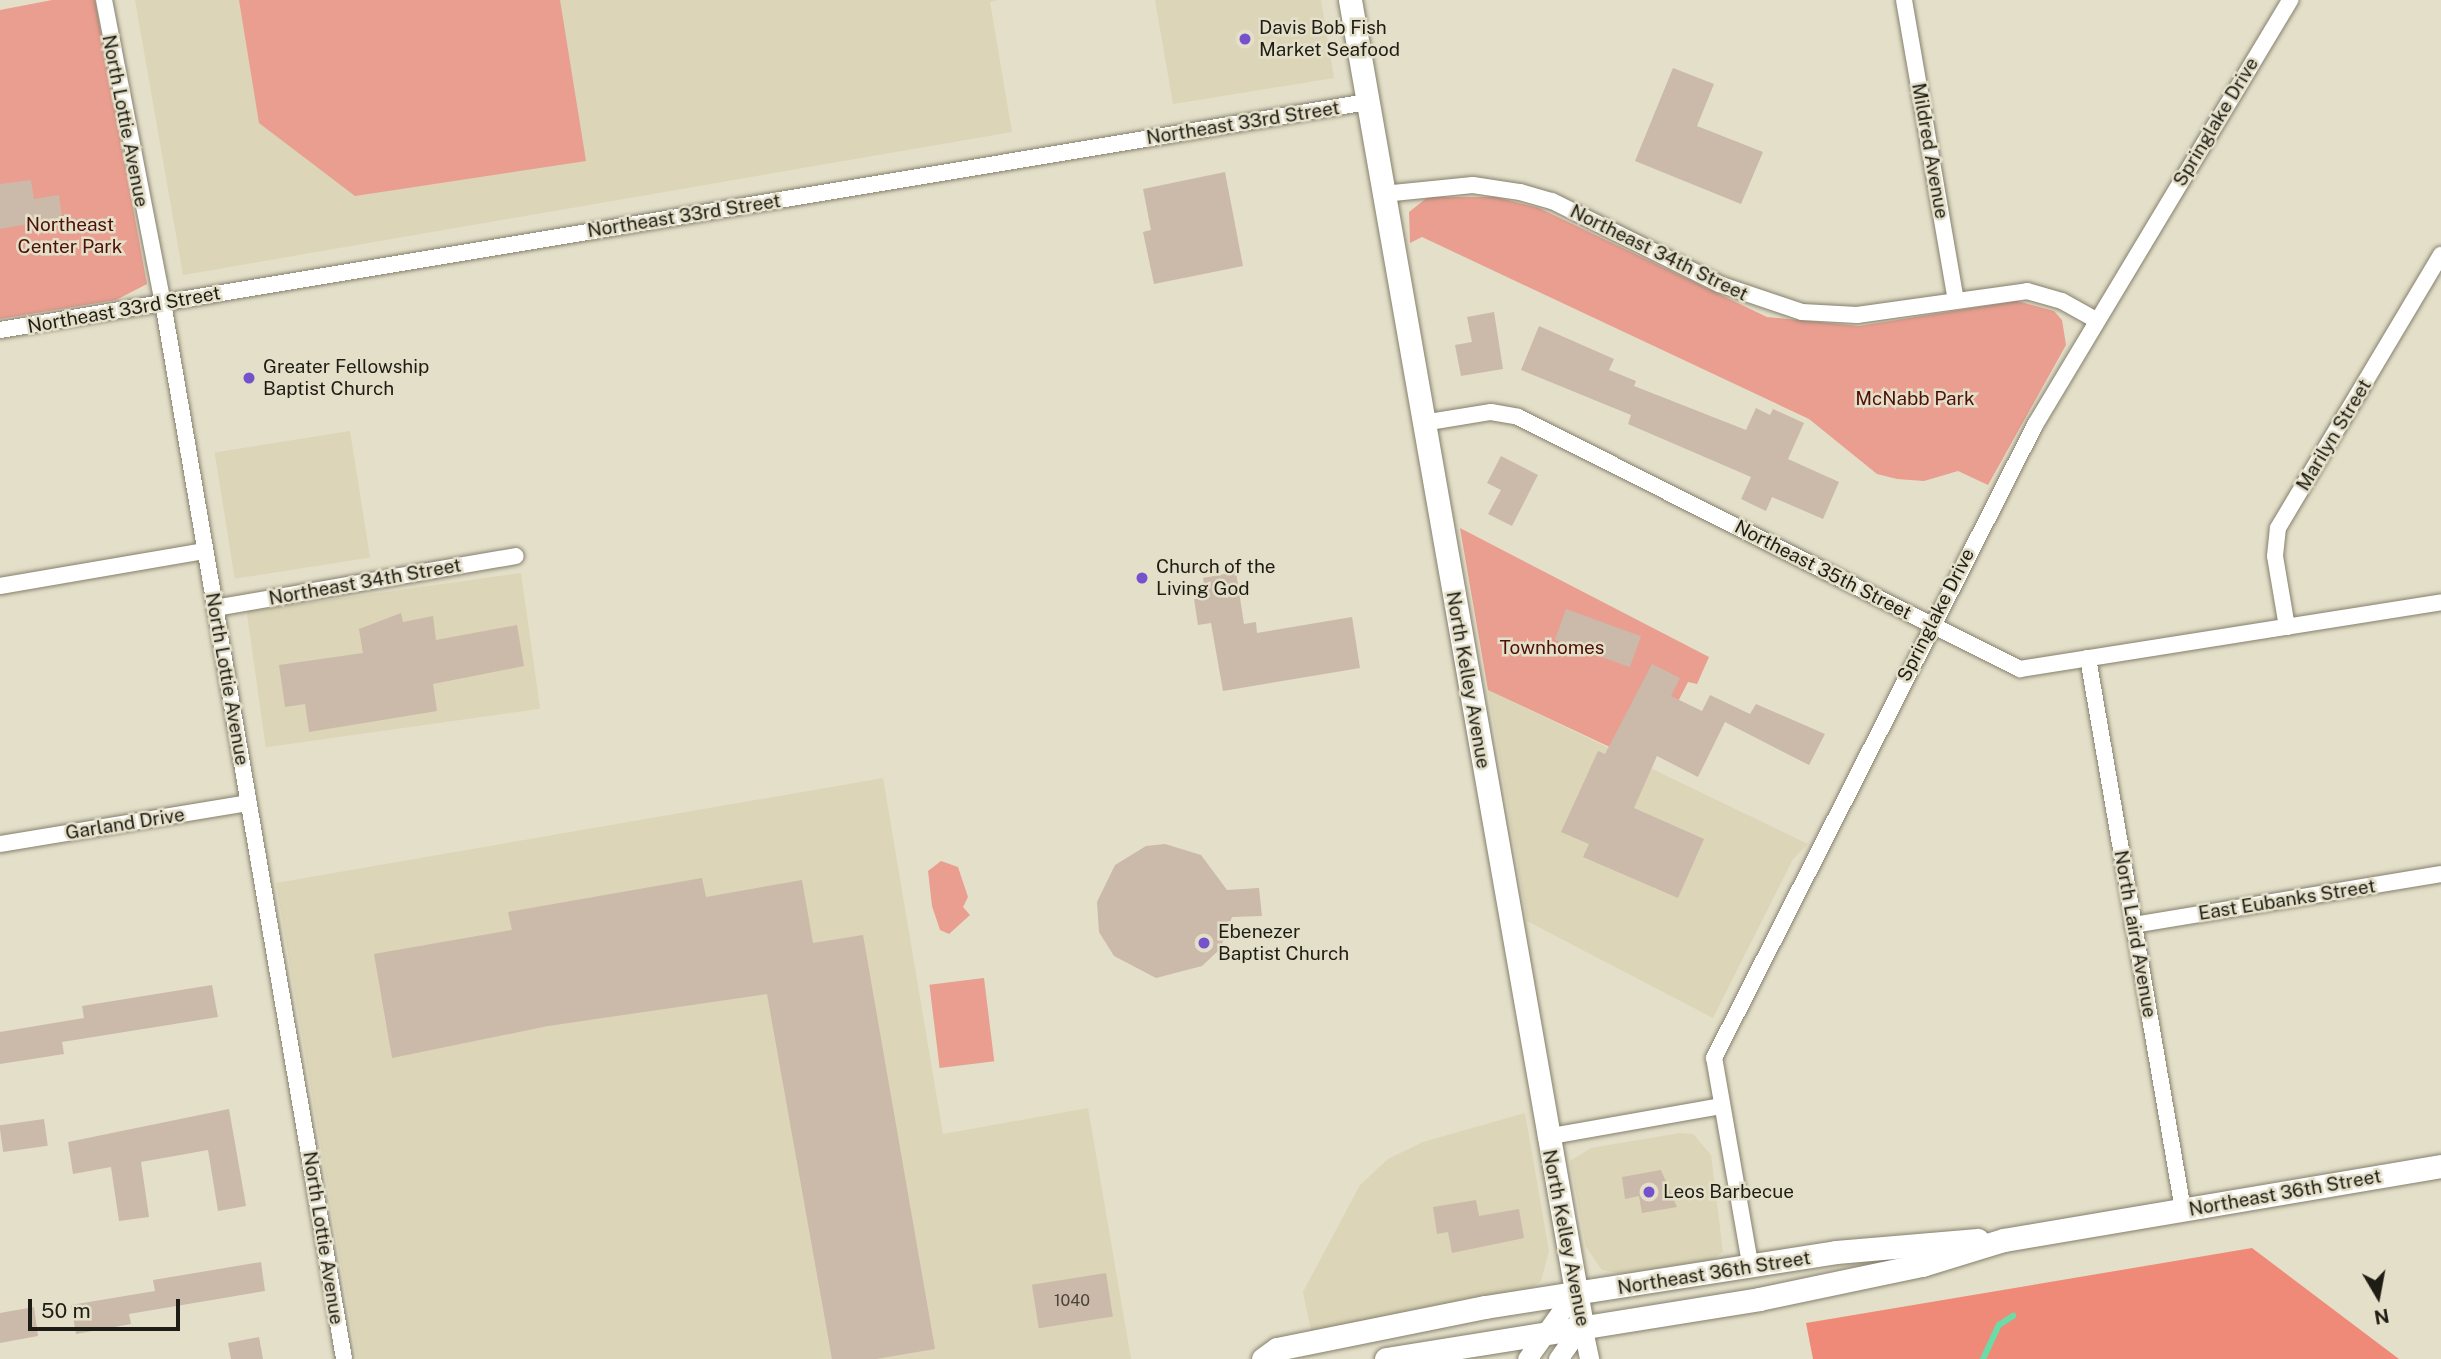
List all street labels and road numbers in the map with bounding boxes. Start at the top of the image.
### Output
street label: North Lottie Avenue [97,33,153,209]
street label: Springlake Drive [2169,53,2263,191]
street label: Mildred Avenue [1907,81,1953,221]
street label: Northeast 33rd Street [1145,96,1341,150]
street label: Northeast 33rd Street [586,189,782,243]
street label: Northeast 34th Street [1566,200,1752,306]
street label: Northeast 33rd Street [26,282,222,338]
street label: Marilyn Street [2292,375,2376,495]
street label: Northeast 35th Street [1731,515,1915,625]
street label: Springlake Drive [1893,545,1979,685]
street label: Northeast 34th Street [267,554,463,610]
street label: North Kelley Avenue [1441,590,1495,770]
street label: North Lottie Avenue [201,591,253,767]
street label: Garland Drive [64,803,186,845]
street label: North Laird Avenue [2109,849,2161,1019]
street label: East Eubanks Street [2197,875,2377,925]
street label: North Kelley Avenue [1538,1148,1594,1328]
street label: North Lottie Avenue [298,1150,348,1326]
street label: Northeast 36th Street [2187,1165,2383,1221]
street label: Northeast 36th Street [1616,1246,1812,1300]

